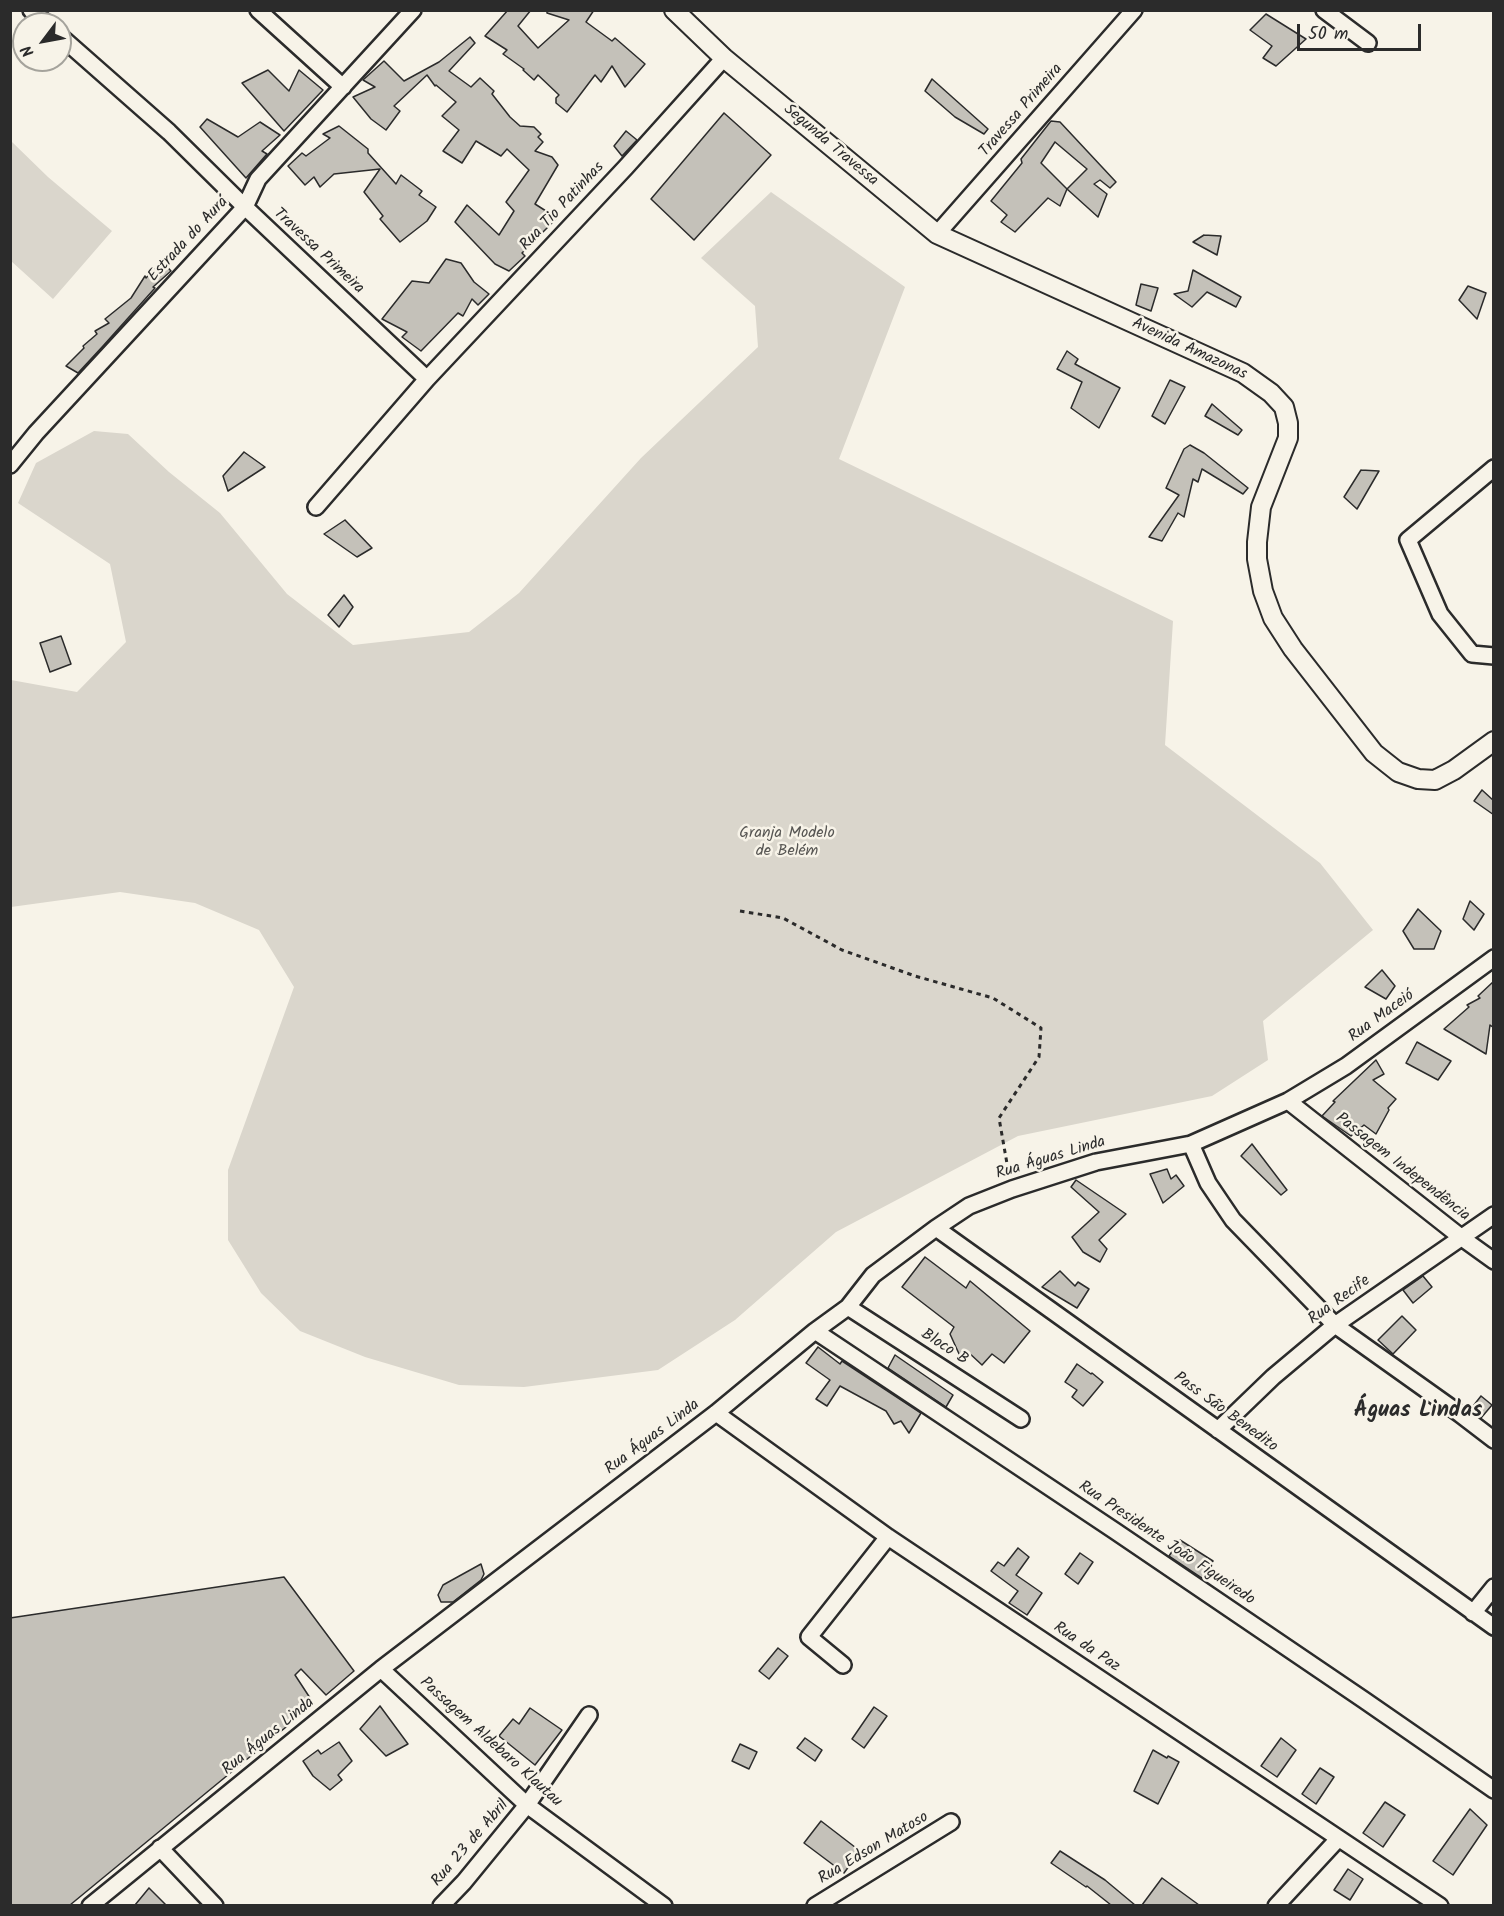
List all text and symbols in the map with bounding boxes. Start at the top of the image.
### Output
north arrow [12,12,72,72]
scale bar [1300,12,1424,50]
text: 50 m [1308,20,1348,49]
text: N [15,40,41,62]
street label: Travessa Primeira [976,60,1068,162]
street label: Segunda Travessa [779,101,881,191]
street label: Rua Tio Patinhas [517,159,609,255]
street label: Estrada do Aurá [145,194,233,286]
street label: Travessa Primeira [269,205,367,299]
street label: Avenida Amazonas [1128,315,1250,385]
park label: Granja Modelo de Belém [739,824,835,862]
street label: Rua Maceió [1345,987,1419,1047]
street label: Passagem Independência [1331,1110,1473,1226]
street label: Rua Águas Linda [994,1133,1108,1185]
street label: Rua Recife [1305,1272,1375,1330]
street label: Bloco B [917,1326,971,1370]
street label: Pass São Benedito [1169,1369,1281,1457]
street label: Rua Águas Linda [602,1396,704,1480]
district label: Águas Lindas [1354,1399,1482,1425]
street label: Rua Presidente João Figueiredo [1074,1478,1258,1610]
street label: Rua da Paz [1049,1619,1123,1677]
street label: Passagem Aldebaro Klautau [415,1674,565,1812]
street label: Rua Águas Linda [219,1694,319,1780]
street label: Rua 23 de Abril [428,1797,514,1891]
street label: Rua Edson Matoso [816,1809,932,1889]

